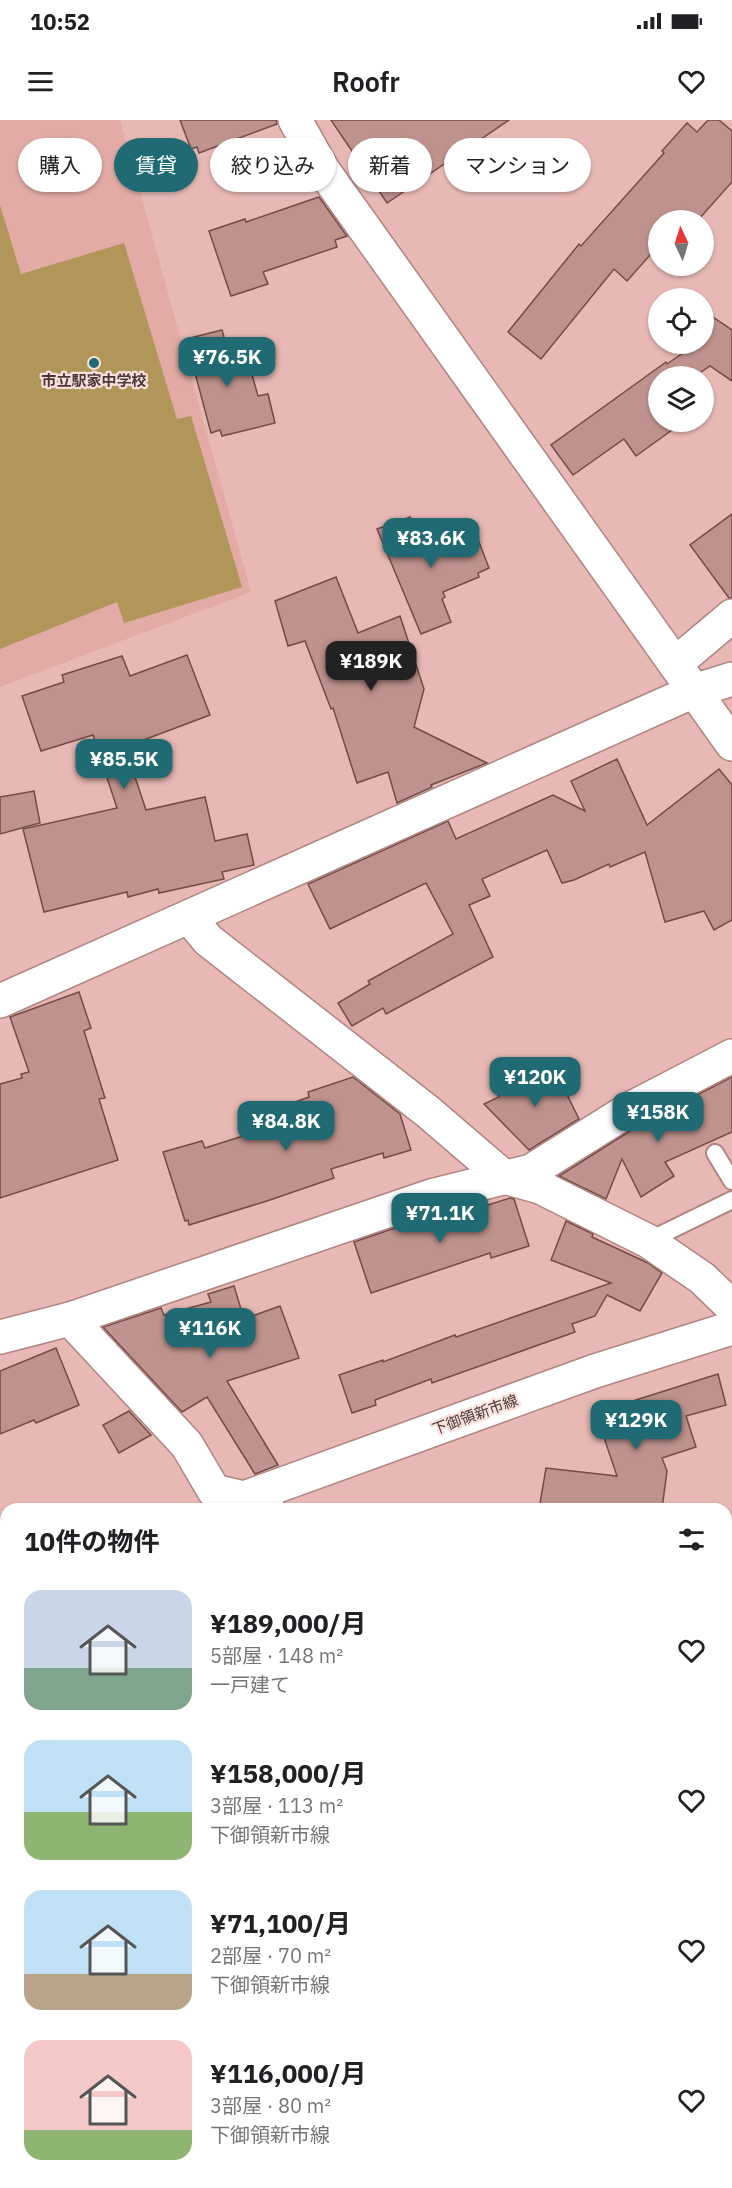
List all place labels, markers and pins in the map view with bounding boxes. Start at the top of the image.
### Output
pin: ¥76.5K [178,337,276,388]
marker: 市立駅家中学校 [87,356,101,370]
place label: 市立駅家中学校 [41,371,147,390]
pin: ¥83.6K [382,518,480,569]
pin: ¥189K [329,641,413,692]
pin: ¥85.5K [75,739,173,790]
pin: ¥120K [493,1057,577,1108]
pin: ¥158K [616,1092,700,1143]
pin: ¥84.8K [237,1101,335,1152]
pin: ¥71.1K [391,1193,489,1244]
pin: ¥116K [168,1308,252,1359]
pin: ¥129K [594,1400,678,1451]

